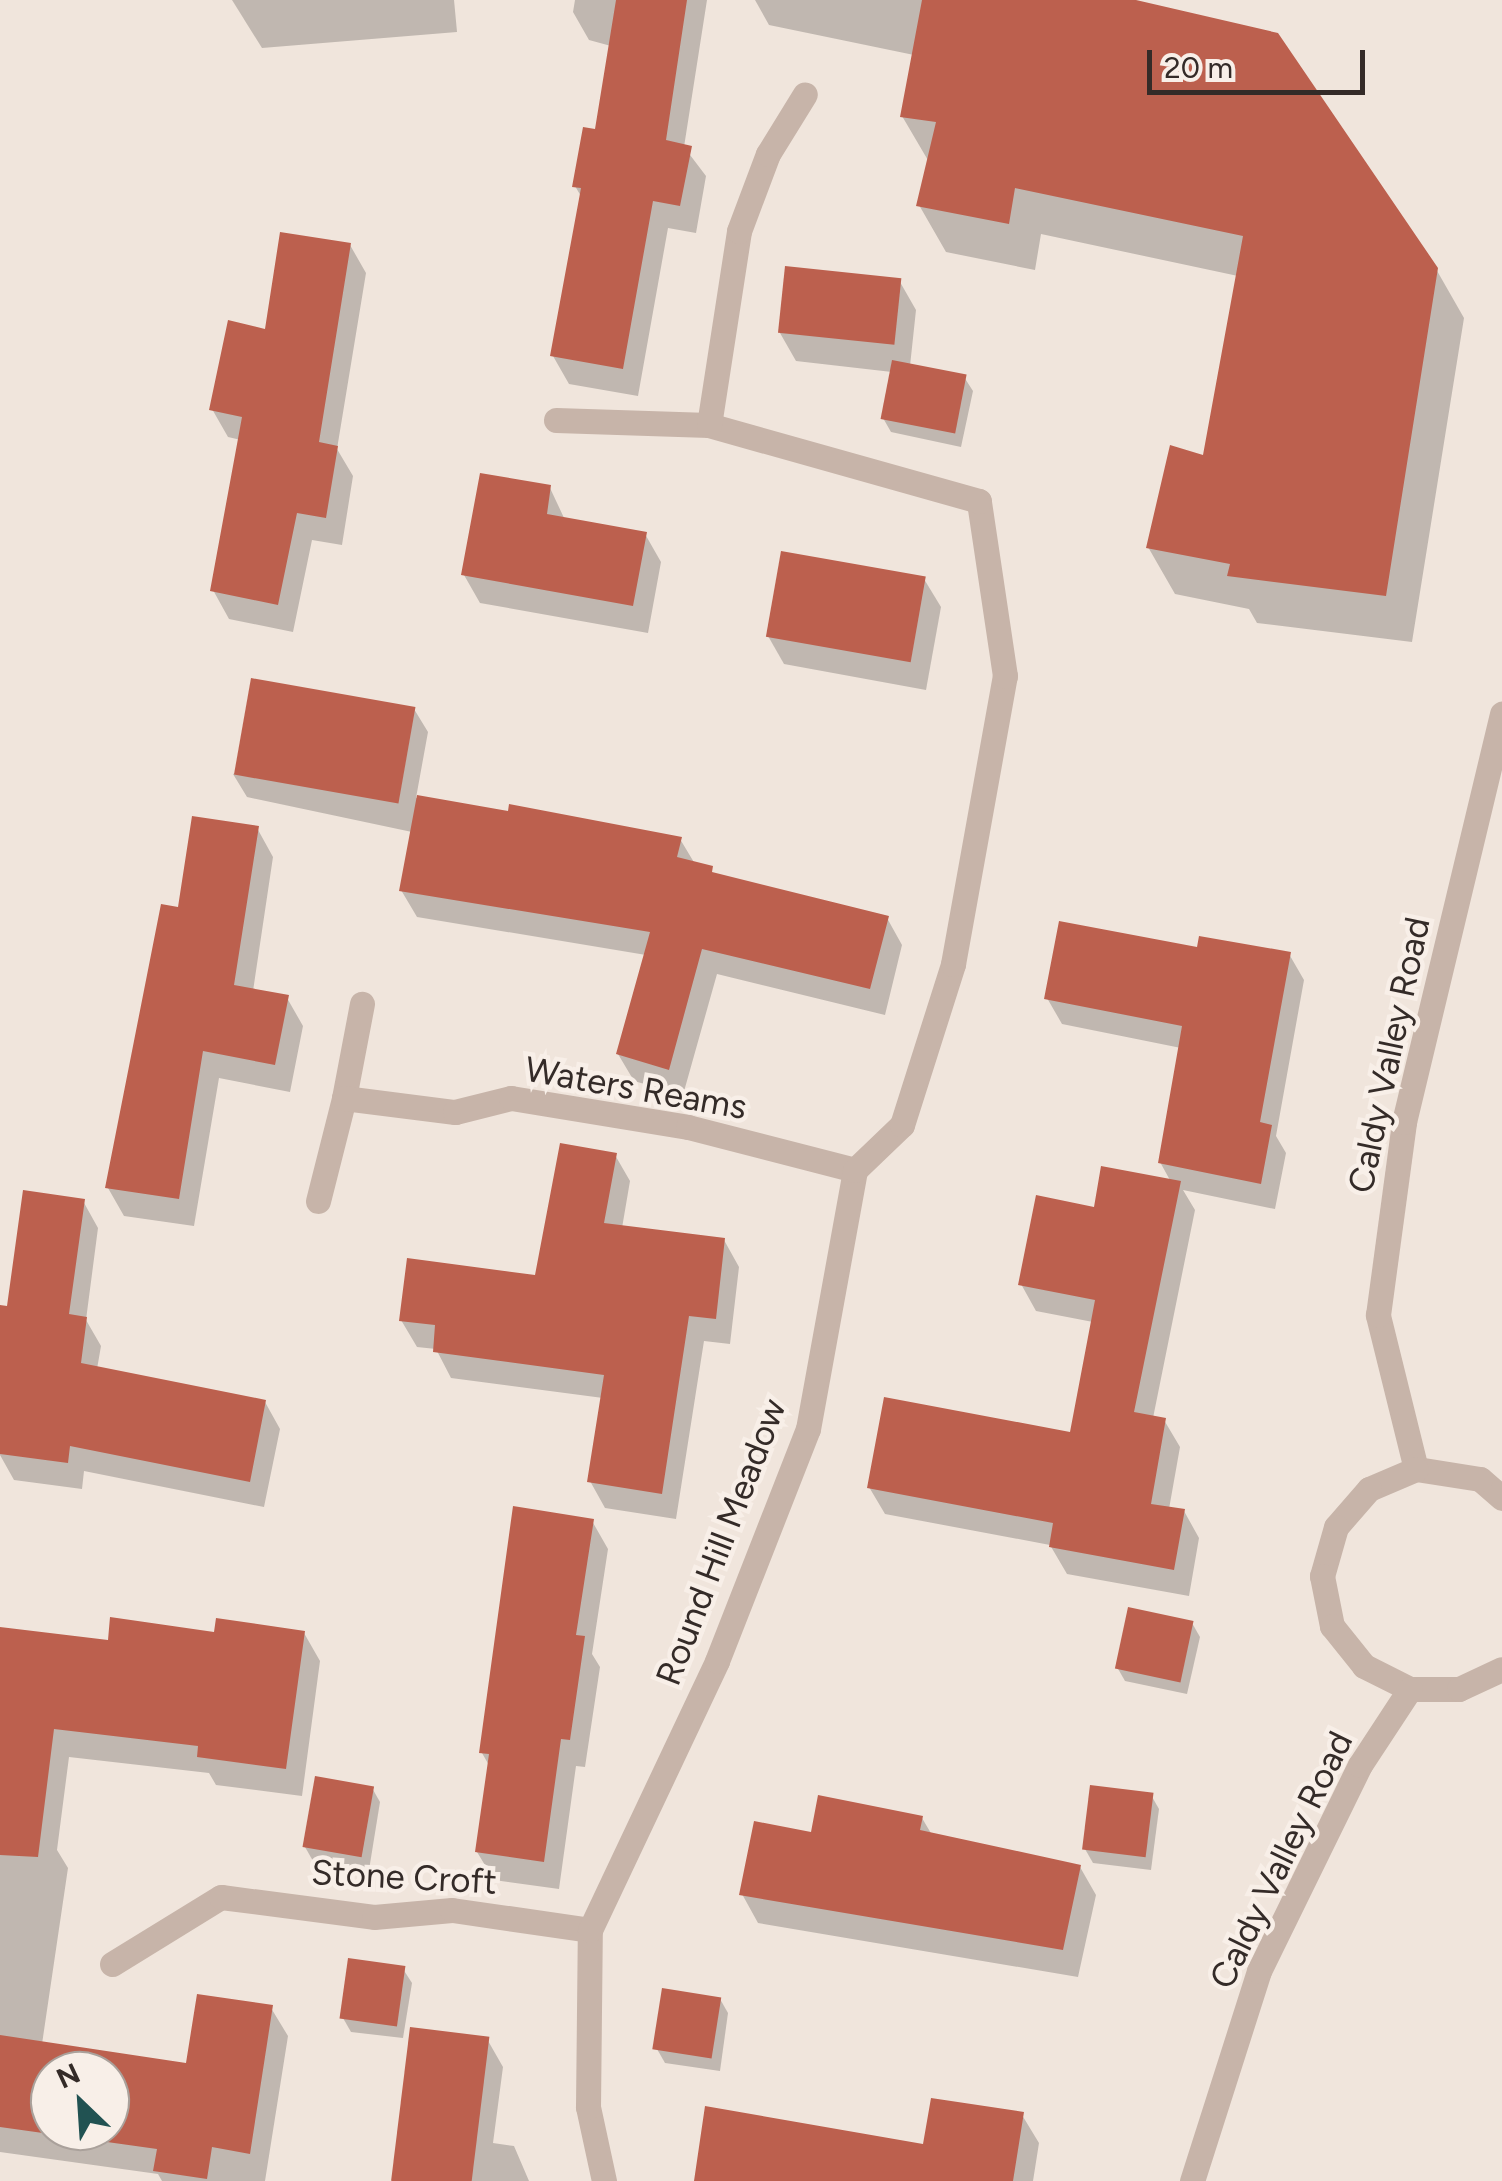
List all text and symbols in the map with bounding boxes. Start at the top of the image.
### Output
scale bar [1152,30,1370,92]
text: 20 m [1164,49,1233,86]
street label: Caldy Valley Road [1339,913,1439,1197]
street label: Waters Reams [522,1048,750,1128]
street label: Round Hill Meadow [647,1393,795,1691]
street label: Caldy Valley Road [1201,1725,1361,1995]
street label: Stone Croft [310,1851,498,1903]
north arrow [30,2051,130,2151]
text: N [51,2056,85,2096]

